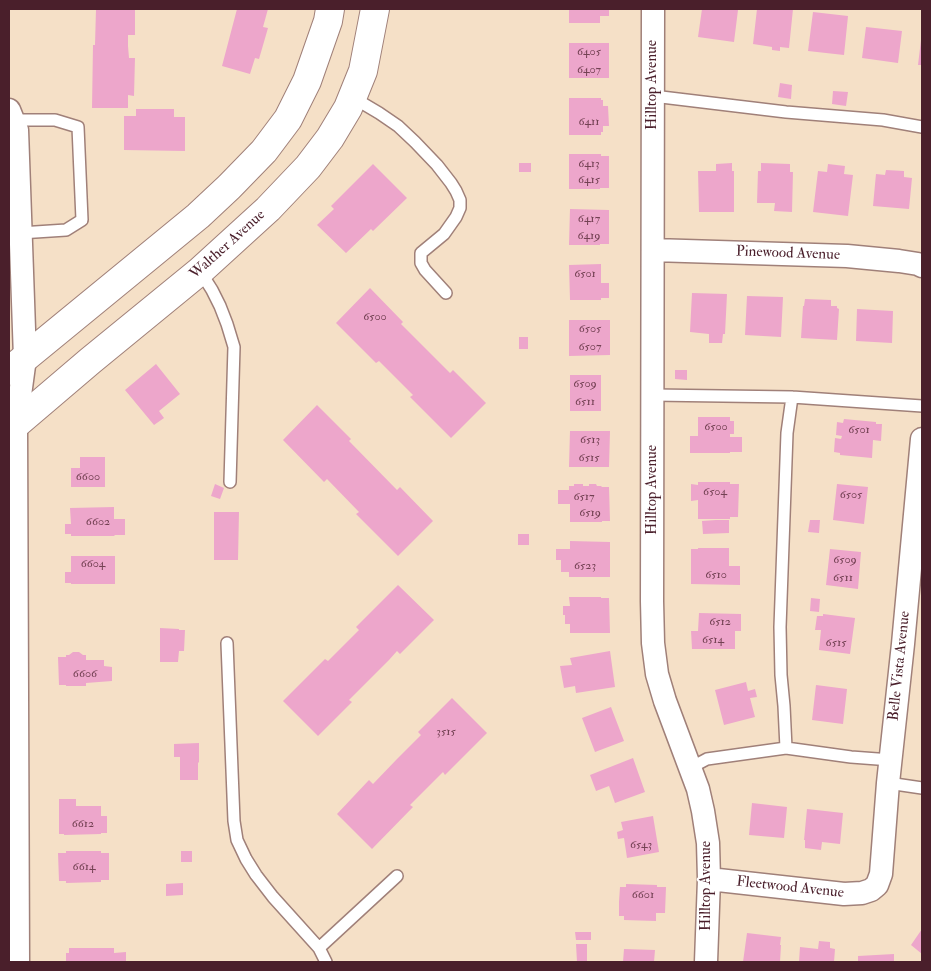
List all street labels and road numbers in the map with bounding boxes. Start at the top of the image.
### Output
street label: Hilltop Avenue [644,40,662,130]
street label: Walther Avenue [187,207,269,283]
street label: Pinewood Avenue [736,243,840,265]
street label: Hilltop Avenue [644,445,662,535]
street label: Belle Vista Avenue [885,610,915,722]
street label: Hilltop Avenue [698,841,716,931]
street label: Fleetwood Avenue [735,873,845,903]

